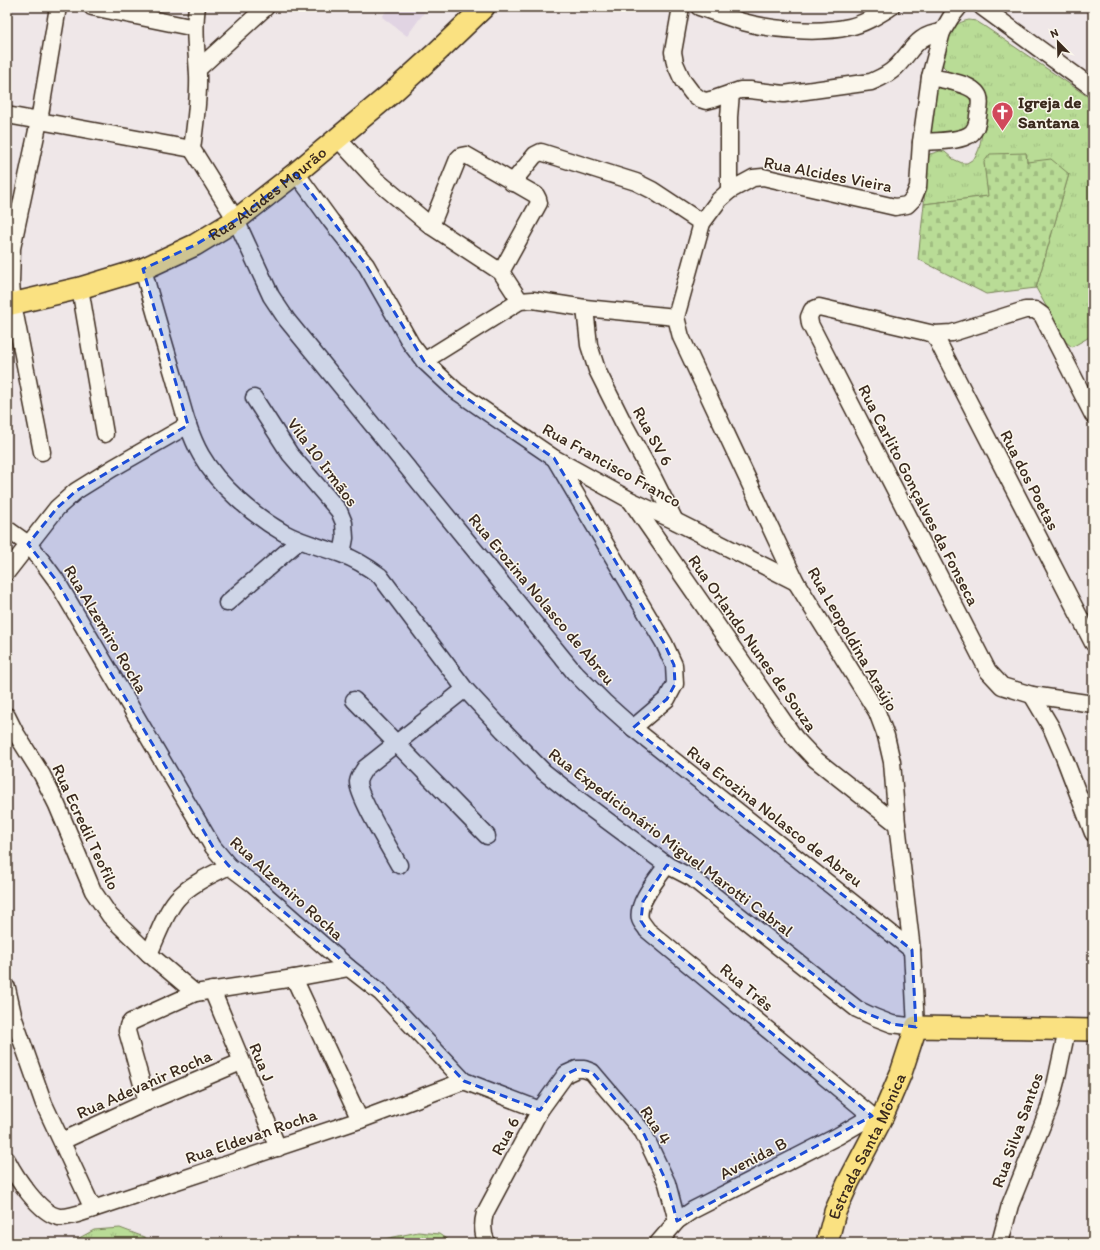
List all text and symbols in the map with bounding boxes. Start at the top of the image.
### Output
north arrow [1038,22,1078,62]
text: N [1048,26,1060,41]
place label: Igreja de Santana [1018,92,1082,132]
church icon: Igreja de Santana [990,99,1016,132]
street label: Rua Alcides Mourão [204,142,331,245]
street label: Rua Alcides Vieira [762,152,894,196]
street label: Rua Carlito Gonçalves da Fonseca [854,381,984,609]
street label: Rua SV 6 [629,403,677,469]
street label: Vila 10 Irmãos [283,414,363,510]
street label: Rua Francisco Franco [539,419,685,511]
street label: Rua dos Poetas [996,426,1064,534]
street label: Rua Erozina Nolasco de Abreu [464,509,620,689]
street label: Rua Orlando Nunes de Souza [684,551,822,735]
street label: Rua Alzemiro Rocha [60,561,152,697]
street label: Rua Leopoldina Araújo [803,563,903,715]
street label: Rua Erozina Nolasco de Abreu [683,741,867,891]
street label: Rua Expedicionário Miguel Marotti Cabral [545,743,797,941]
street label: Rua Ecredil Teofilo [48,761,124,893]
street label: Rua Alzemiro Rocha [226,832,348,944]
street label: Rua Três [716,959,778,1015]
street label: Rua J [245,1040,279,1084]
street label: Rua Adevanir Rocha [73,1045,215,1123]
street label: Estrada Santa Mônica [824,1070,910,1221]
street label: Rua Silva Santos [987,1070,1047,1190]
street label: Rua 4 [636,1102,676,1148]
street label: Rua Eldevan Rocha [182,1104,320,1168]
street label: Rua 6 [487,1113,523,1159]
street label: Avenida B [716,1133,790,1183]

